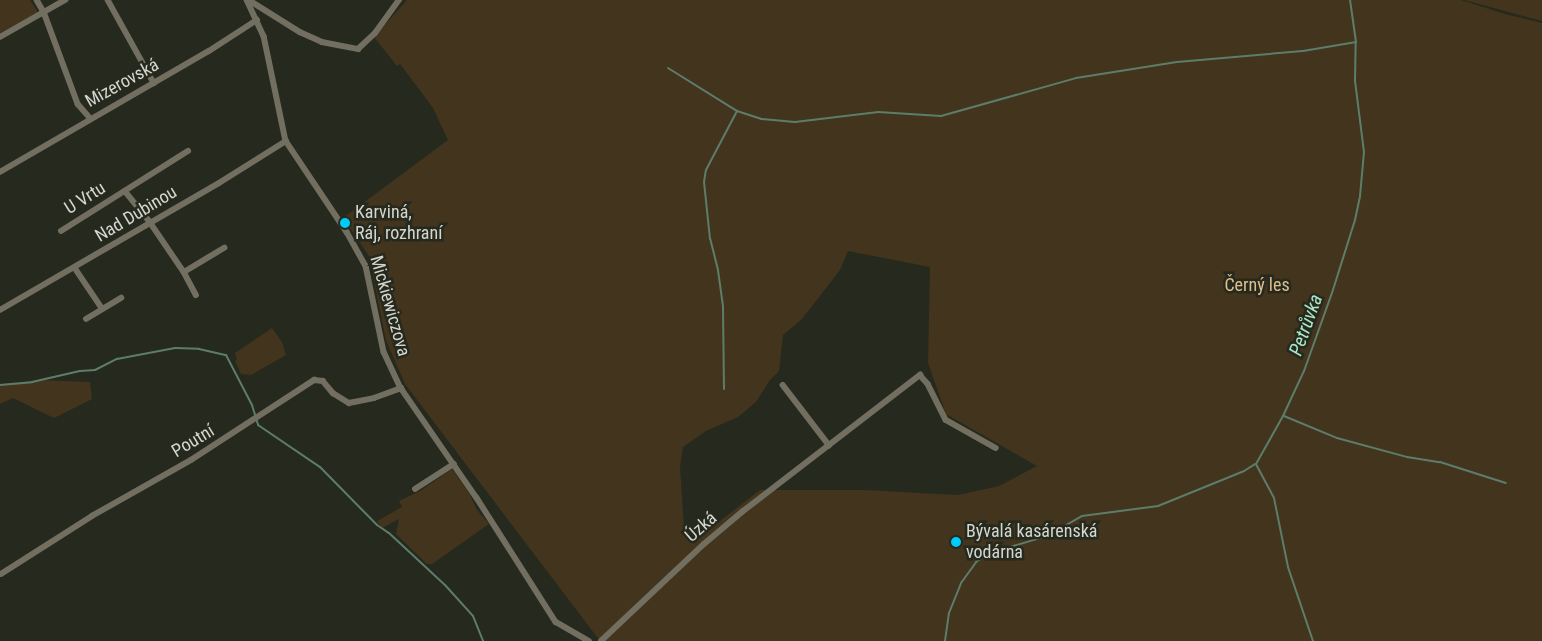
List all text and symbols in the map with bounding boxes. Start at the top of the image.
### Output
street label: Mizerovská [81,54,163,112]
street label: U Vrtu [61,177,109,219]
street label: Nad Dubinou [91,181,181,247]
place label: Karviná, Ráj, rozhraní [355,202,442,244]
marker: Karviná, Ráj, rozhraní [339,217,351,229]
street label: Mickiewiczova [365,253,415,359]
park label: Černý les [1224,274,1290,296]
water label: Petrůvka [1284,291,1328,359]
street label: Poutní [168,420,218,462]
street label: Úzká [681,507,721,547]
place label: Bývalá kasárenská vodárna [966,521,1097,564]
marker: Bývalá kasárenská vodárna [950,536,962,548]

